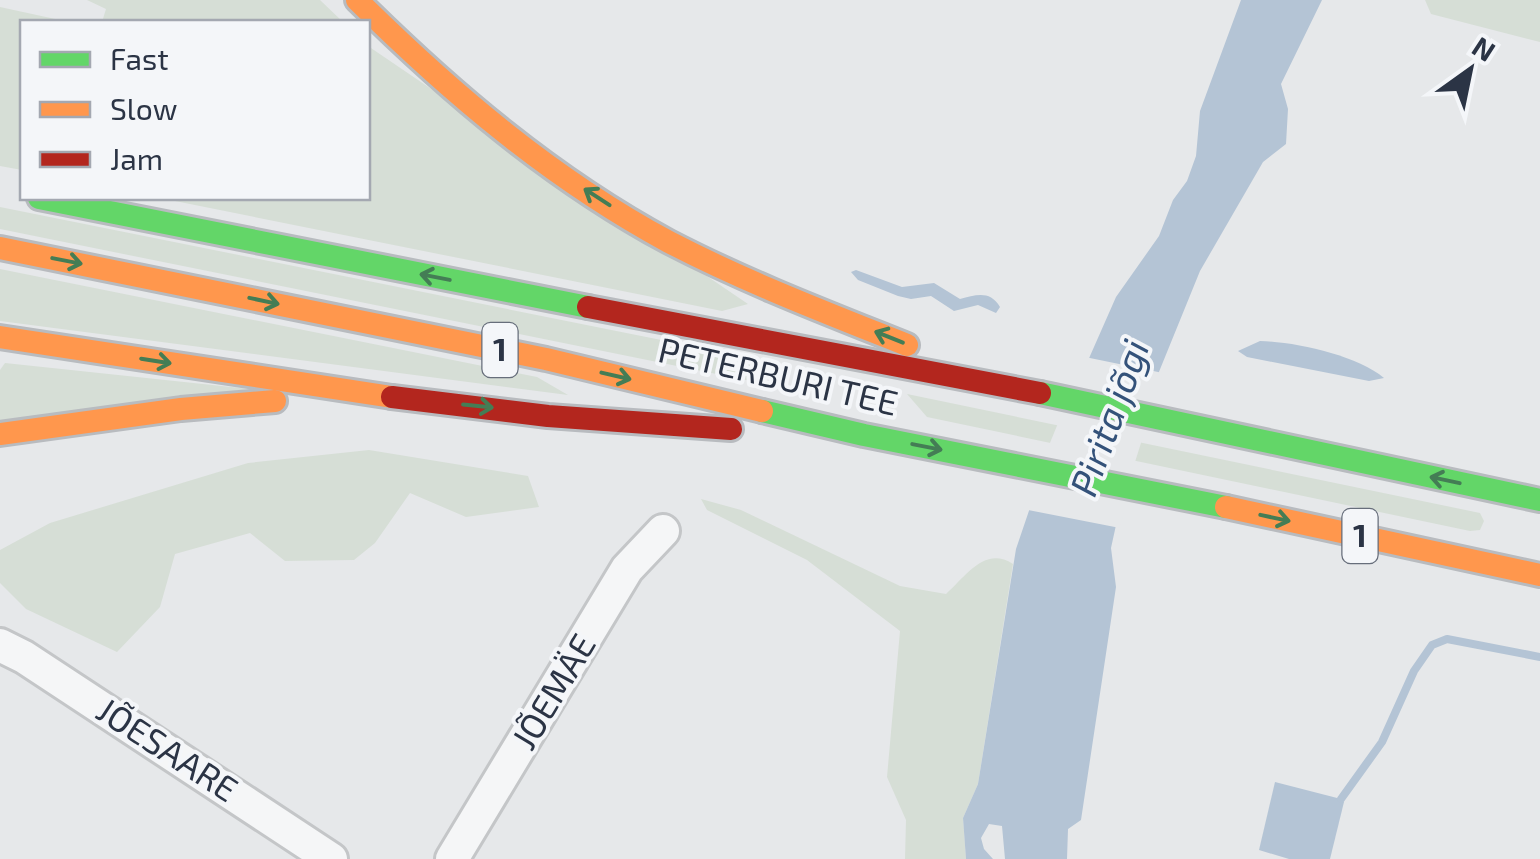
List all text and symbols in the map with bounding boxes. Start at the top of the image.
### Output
legend [20,20,370,200]
north arrow [1420,20,1520,120]
text: N [1466,28,1502,68]
text: Fast [110,40,169,76]
text: Slow [110,90,177,126]
text: Jam [110,140,163,176]
one-way arrow [583,187,611,208]
one-way arrow [50,253,82,272]
one-way arrow [420,267,452,286]
one-way arrow [247,293,279,312]
road number: 1 [482,323,518,377]
street label: PETERBURI TEE [655,327,902,423]
one-way arrow [874,327,905,345]
water label: Pirita jõgi [1059,333,1158,502]
one-way arrow [139,353,172,371]
one-way arrow [599,368,631,386]
one-way arrow [461,397,493,416]
one-way arrow [911,439,943,458]
one-way arrow [1429,469,1461,488]
road number: 1 [1342,509,1378,563]
one-way arrow [1258,510,1290,528]
street label: JÕEMÄE [502,626,603,756]
street label: JÕESAARE [90,687,246,809]

